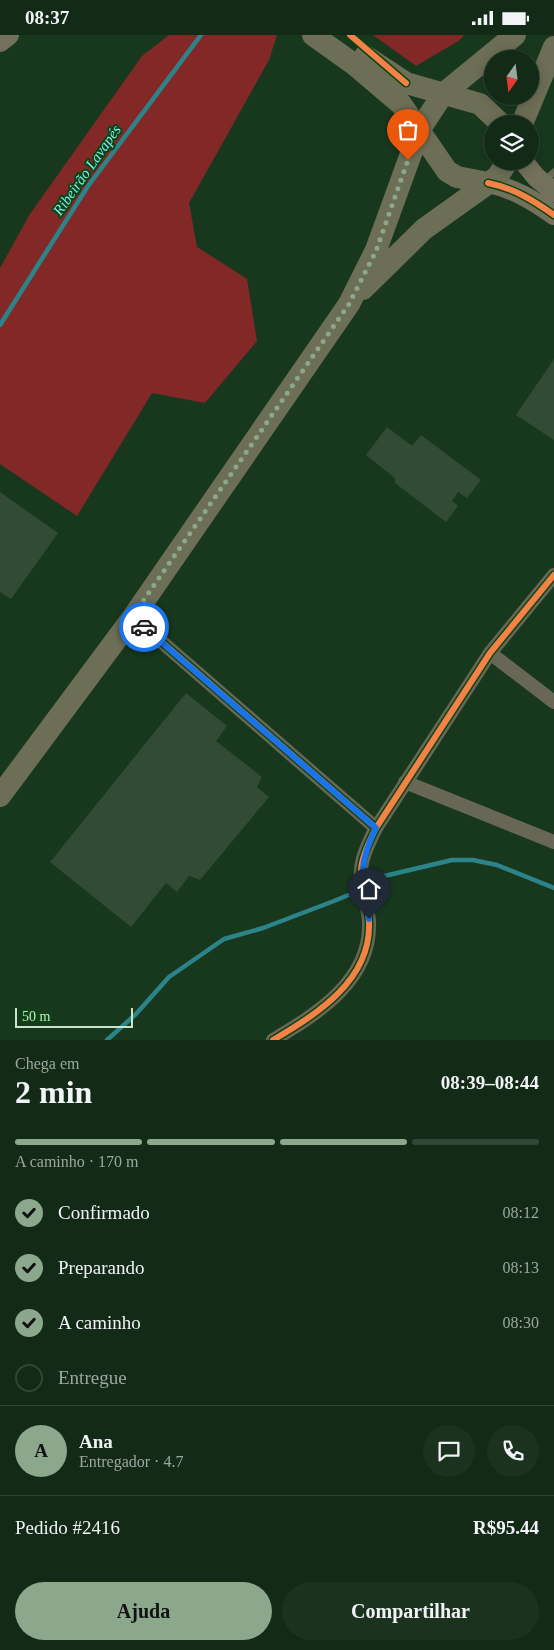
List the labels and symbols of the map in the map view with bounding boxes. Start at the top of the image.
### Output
north arrow [484,50,539,105]
pin [387,109,429,160]
water label: Ribeirão Lavapés [49,122,124,219]
courier [119,602,169,652]
pin [348,868,390,919]
scale bar [15,1005,132,1028]

